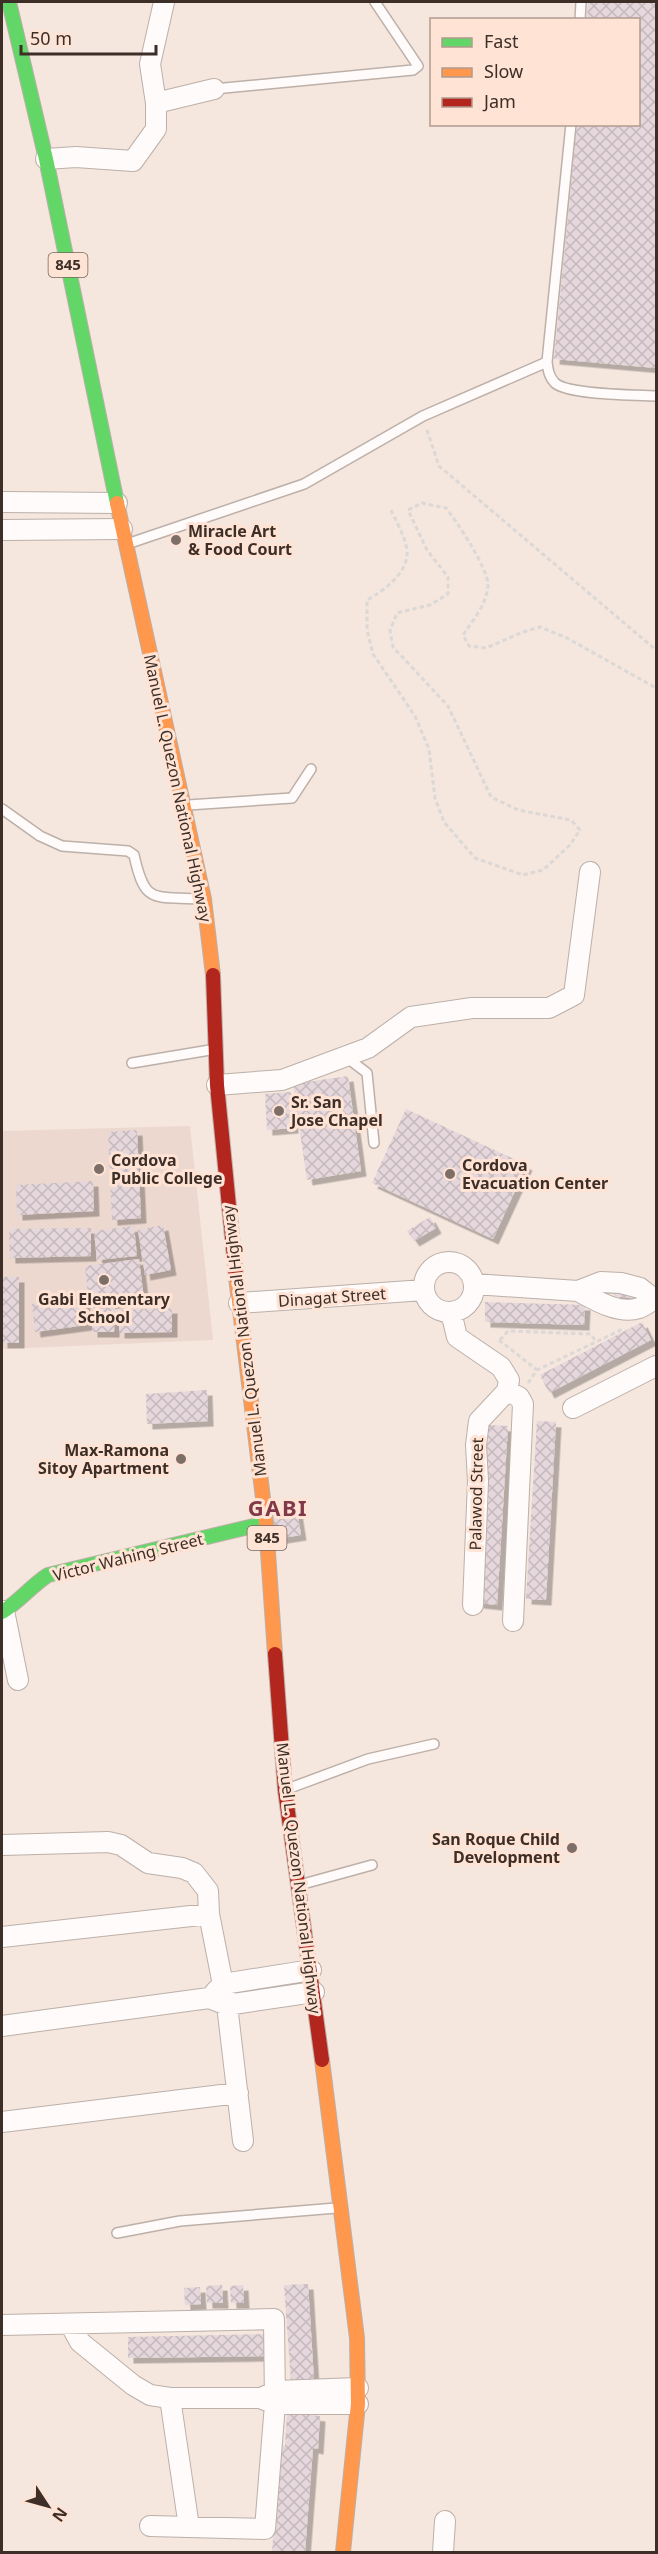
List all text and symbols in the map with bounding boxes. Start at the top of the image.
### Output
scale bar [21,18,156,56]
legend [430,18,640,126]
text: 50 m [30,26,72,50]
text: Fast [484,29,519,53]
text: Slow [484,59,523,83]
text: Jam [482,89,516,113]
road number: 845 [48,253,88,277]
place label: Miracle Art & Food Court [188,520,292,560]
marker: Miracle Art & Food Court [169,533,183,547]
street label: Manuel L. Quezon National Highway [139,652,217,925]
place label: Sr. San Jose Chapel [289,1091,383,1131]
marker: Sr. San Jose Chapel [272,1104,286,1118]
place label: Cordova Public College [111,1149,222,1189]
place label: Cordova Evacuation Center [462,1154,608,1194]
marker: Cordova Public College [92,1162,106,1176]
marker: Cordova Evacuation Center [443,1167,457,1181]
street label: Manuel L. Quezon National Highway [216,1203,272,1478]
marker: Gabi Elementary School [97,1273,111,1287]
street label: Dinagat Street [277,1282,387,1312]
place label: Gabi Elementary School [38,1288,171,1328]
street label: Palawod Street [464,1437,488,1551]
place label: Max-Ramona Sitoy Apartment [38,1439,169,1479]
marker: Max-Ramona Sitoy Apartment [174,1452,188,1466]
district label: GABI [248,1492,308,1522]
road number: 845 [248,1526,286,1550]
street label: Victor Wahing Street [51,1528,205,1586]
street label: Manuel L. Quezon National Highway [271,1741,327,2016]
place label: San Roque Child Development [432,1828,560,1868]
marker: San Roque Child Development [565,1841,579,1855]
north arrow [18,2476,78,2536]
text: N [47,2503,73,2527]

